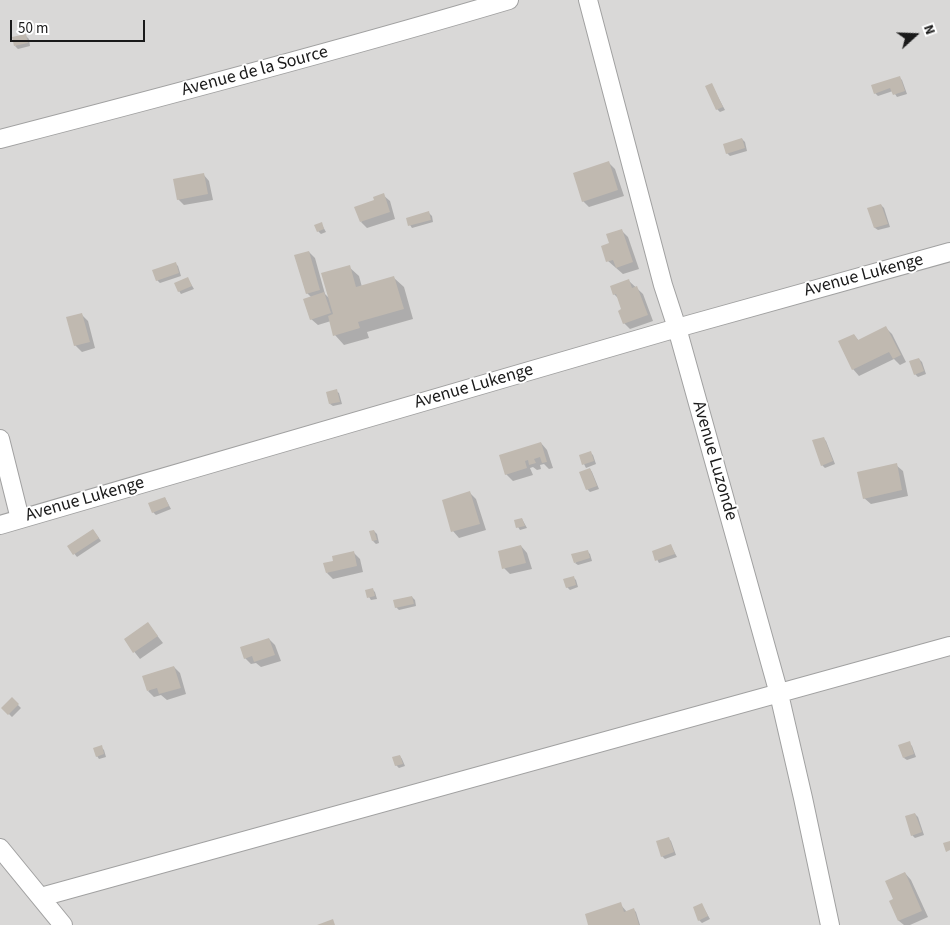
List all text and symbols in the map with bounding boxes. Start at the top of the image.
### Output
scale bar [12,10,148,42]
north arrow [890,10,940,60]
text: 50 m [18,18,48,39]
text: N [918,22,940,38]
street label: Avenue de la Source [179,42,331,102]
street label: Avenue Lukenge [802,250,926,302]
street label: Avenue Lukenge [412,360,536,414]
street label: Avenue Luzonde [687,399,741,523]
street label: Avenue Lukenge [23,473,147,527]

